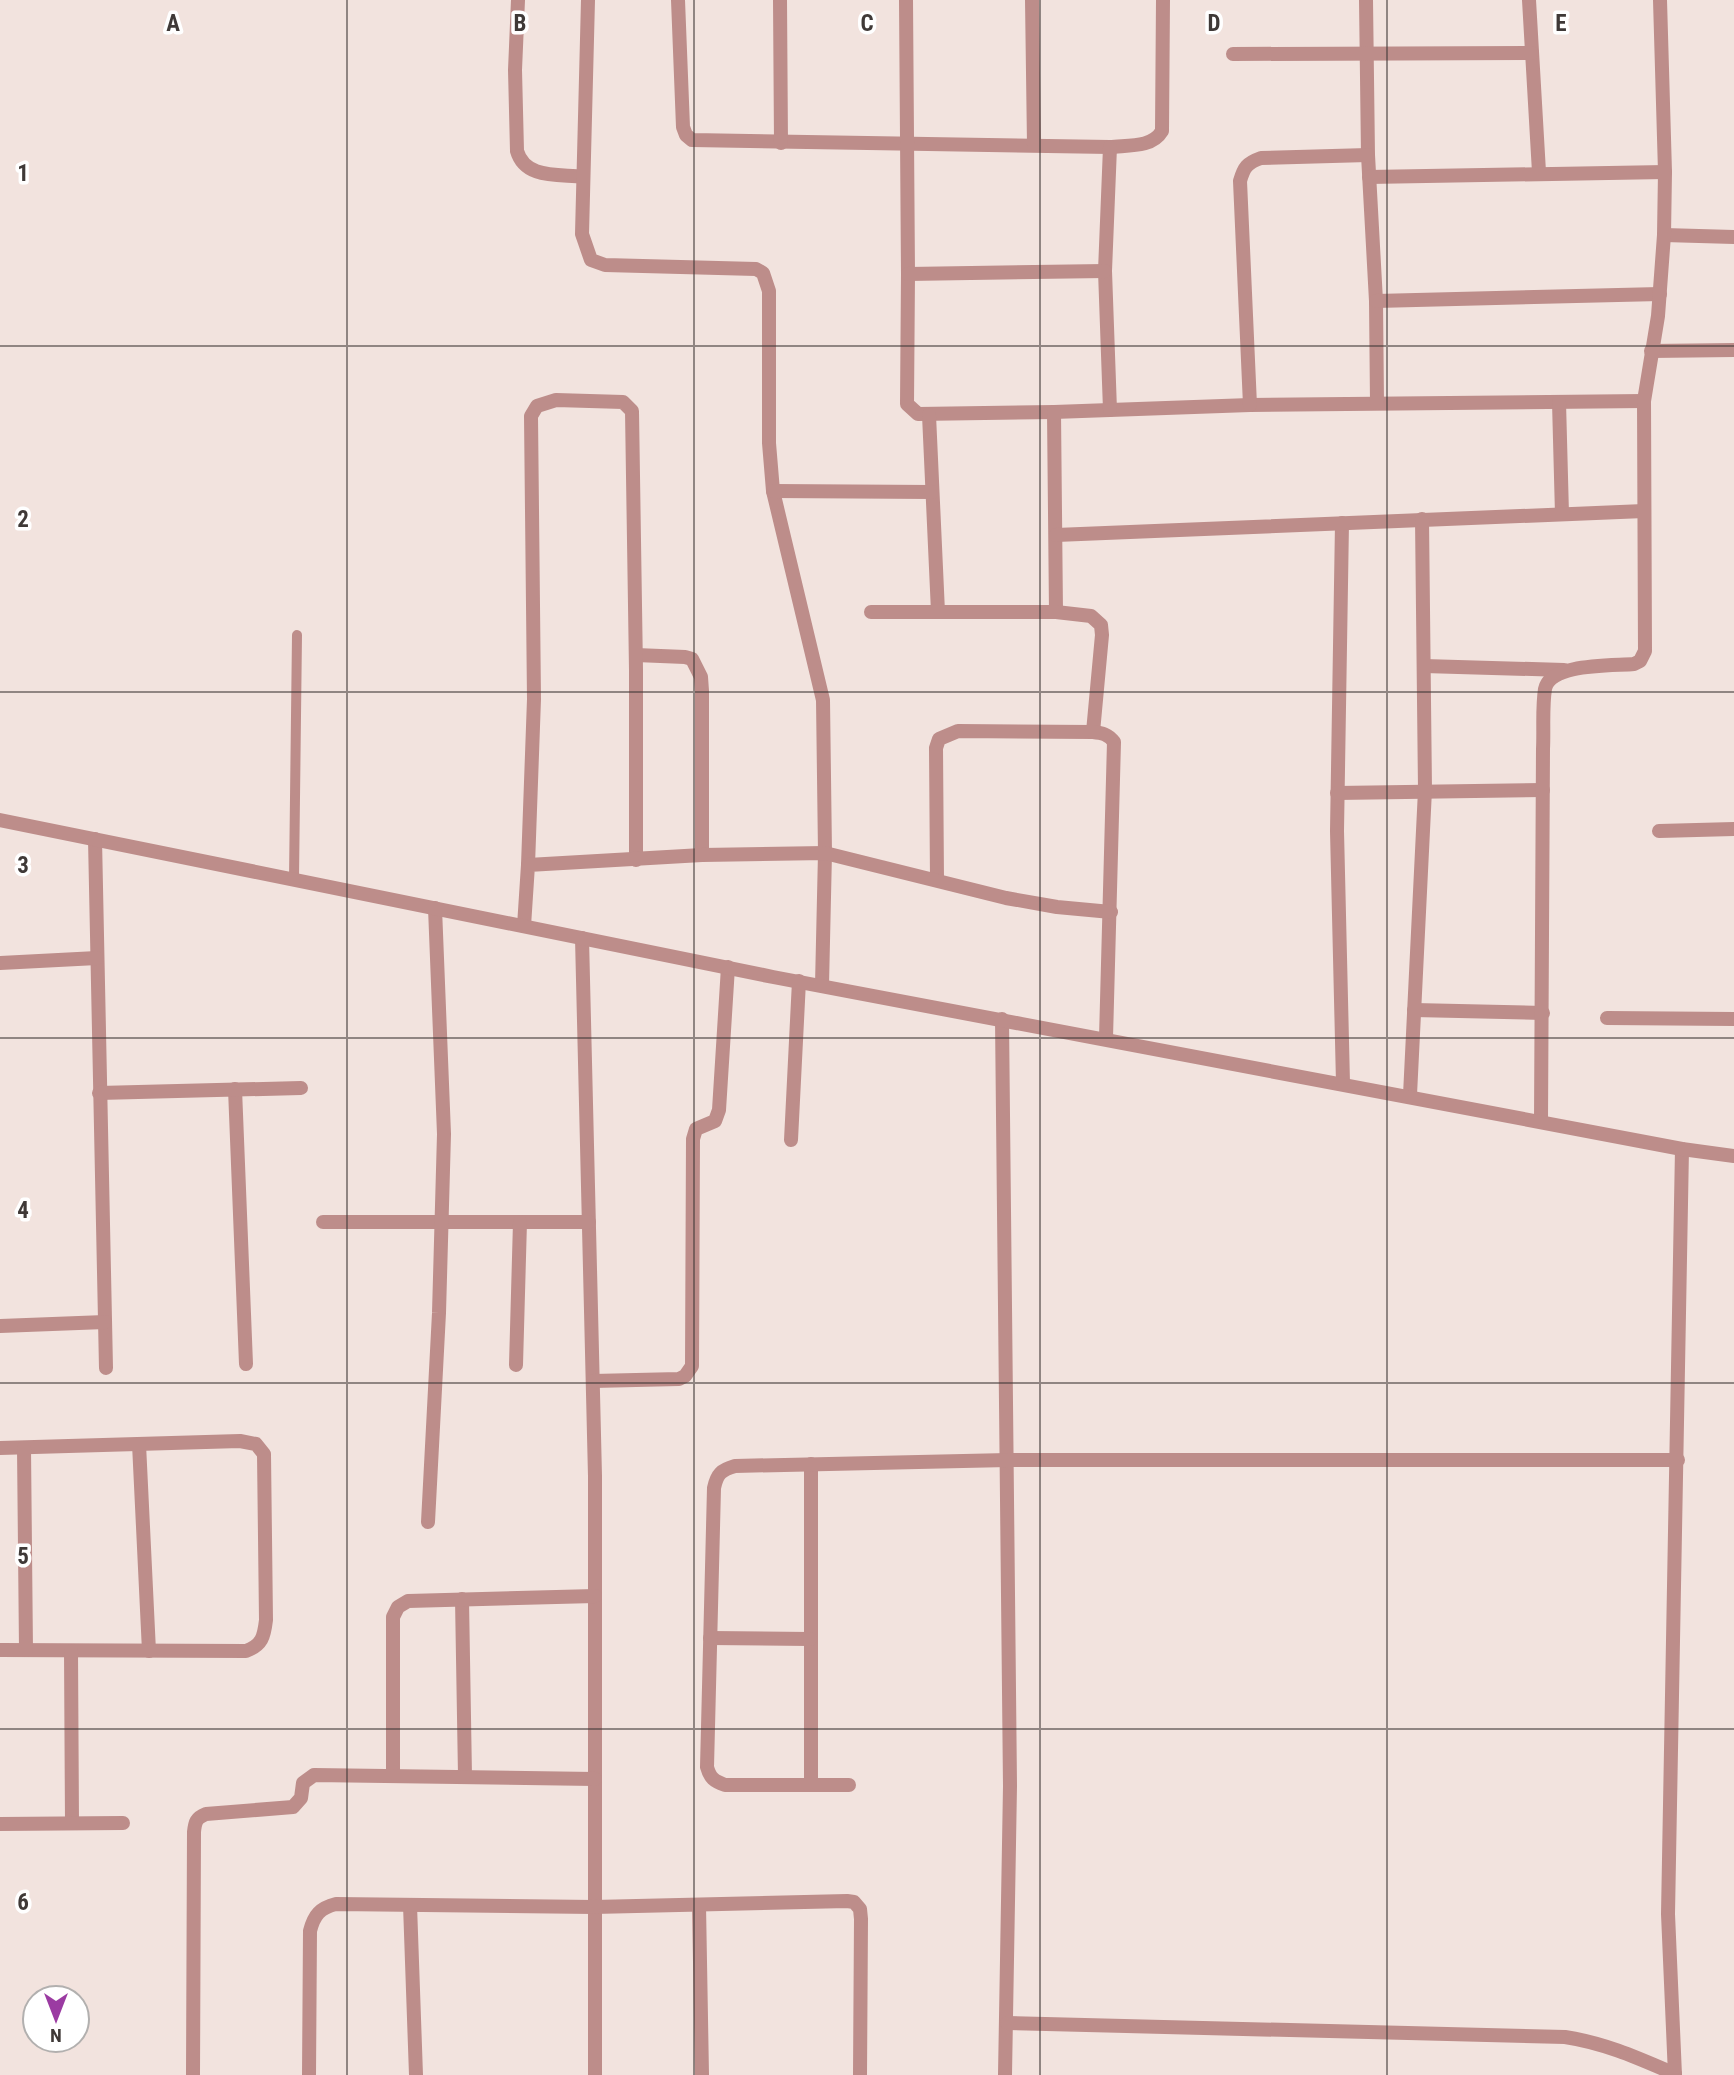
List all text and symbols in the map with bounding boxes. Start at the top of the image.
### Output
text: A [166,10,180,37]
text: B [514,10,526,37]
text: C [860,10,874,37]
text: D [1208,10,1221,37]
text: E [1555,10,1567,37]
text: 1 [17,160,29,187]
text: 2 [17,506,29,533]
text: 3 [17,852,29,879]
text: 4 [17,1197,29,1224]
text: 5 [17,1543,29,1570]
text: 6 [17,1889,29,1916]
north arrow [21,1984,91,2054]
text: N [50,2024,62,2047]

